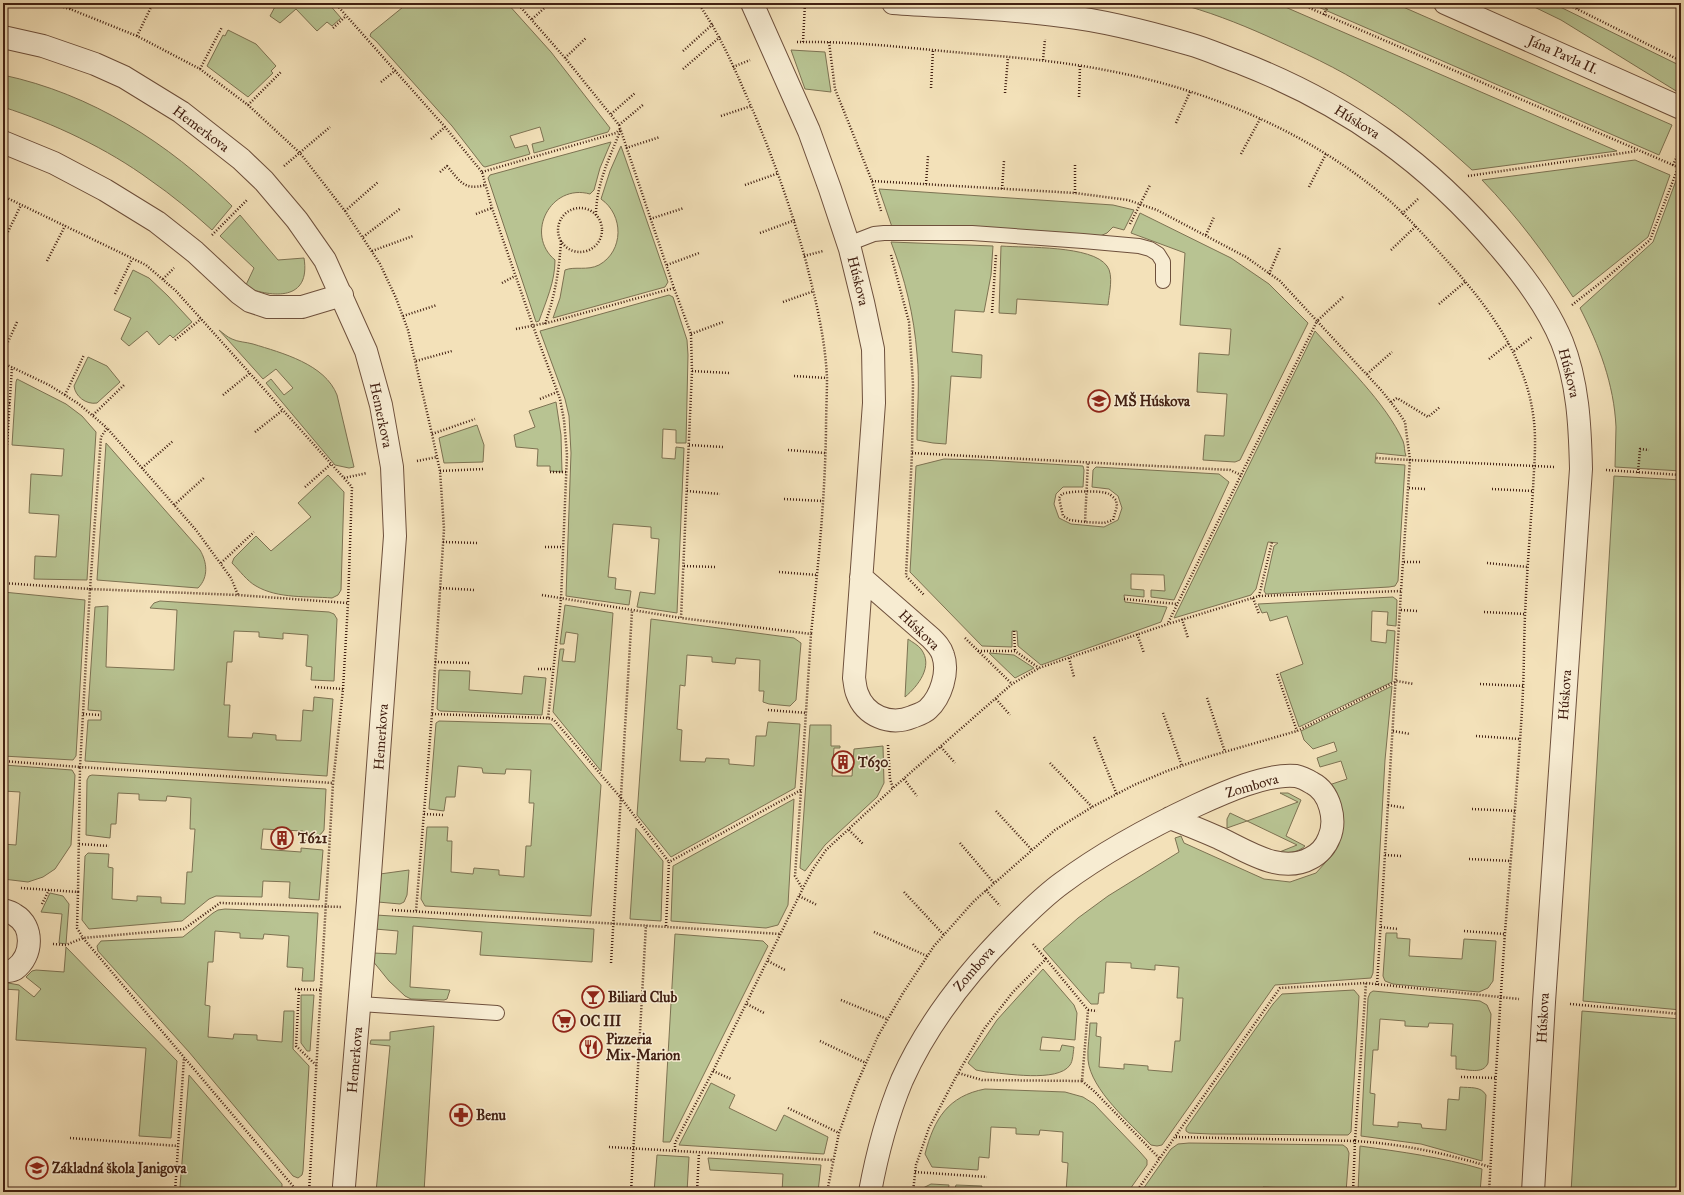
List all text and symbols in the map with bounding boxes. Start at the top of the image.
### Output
street label: Jána Pavla II. [1523,31,1601,79]
street label: Húskova [1331,101,1383,143]
street label: Hemerkova [169,102,233,156]
street label: Húskova [844,254,872,308]
street label: Húskova [1555,346,1583,400]
street label: Hemerkova [366,381,396,449]
school or university icon: MŠ Húskova [1086,388,1112,414]
place label: MŠ Húskova [1114,391,1191,410]
street label: Húskova [895,606,943,654]
street label: Húskova [1555,669,1575,721]
street label: Hemerkova [370,703,392,771]
building icon: T630 [830,749,856,775]
place label: T630 [857,754,889,772]
street label: Zombova [1224,770,1280,802]
building icon: T621 [269,825,295,851]
place label: T621 [297,830,328,847]
street label: Zombova [950,943,998,995]
bar icon: Biliard Club [580,984,606,1010]
place label: Biliard Club [608,989,678,1006]
street label: Húskova [1533,992,1553,1044]
supermarket icon: OC III [551,1008,577,1034]
place label: OC III [580,1013,621,1030]
street label: Hemerkova [344,1026,366,1094]
place label: Pizzeria Mix-Marion [606,1031,681,1064]
restaurant icon: Pizzeria Mix-Marion [578,1034,604,1060]
pharmacy icon: Benu [448,1102,474,1128]
place label: Benu [476,1107,507,1124]
school or university icon: Základná škola Janigova [24,1155,50,1181]
place label: Základná škola Janigova [52,1160,188,1178]

